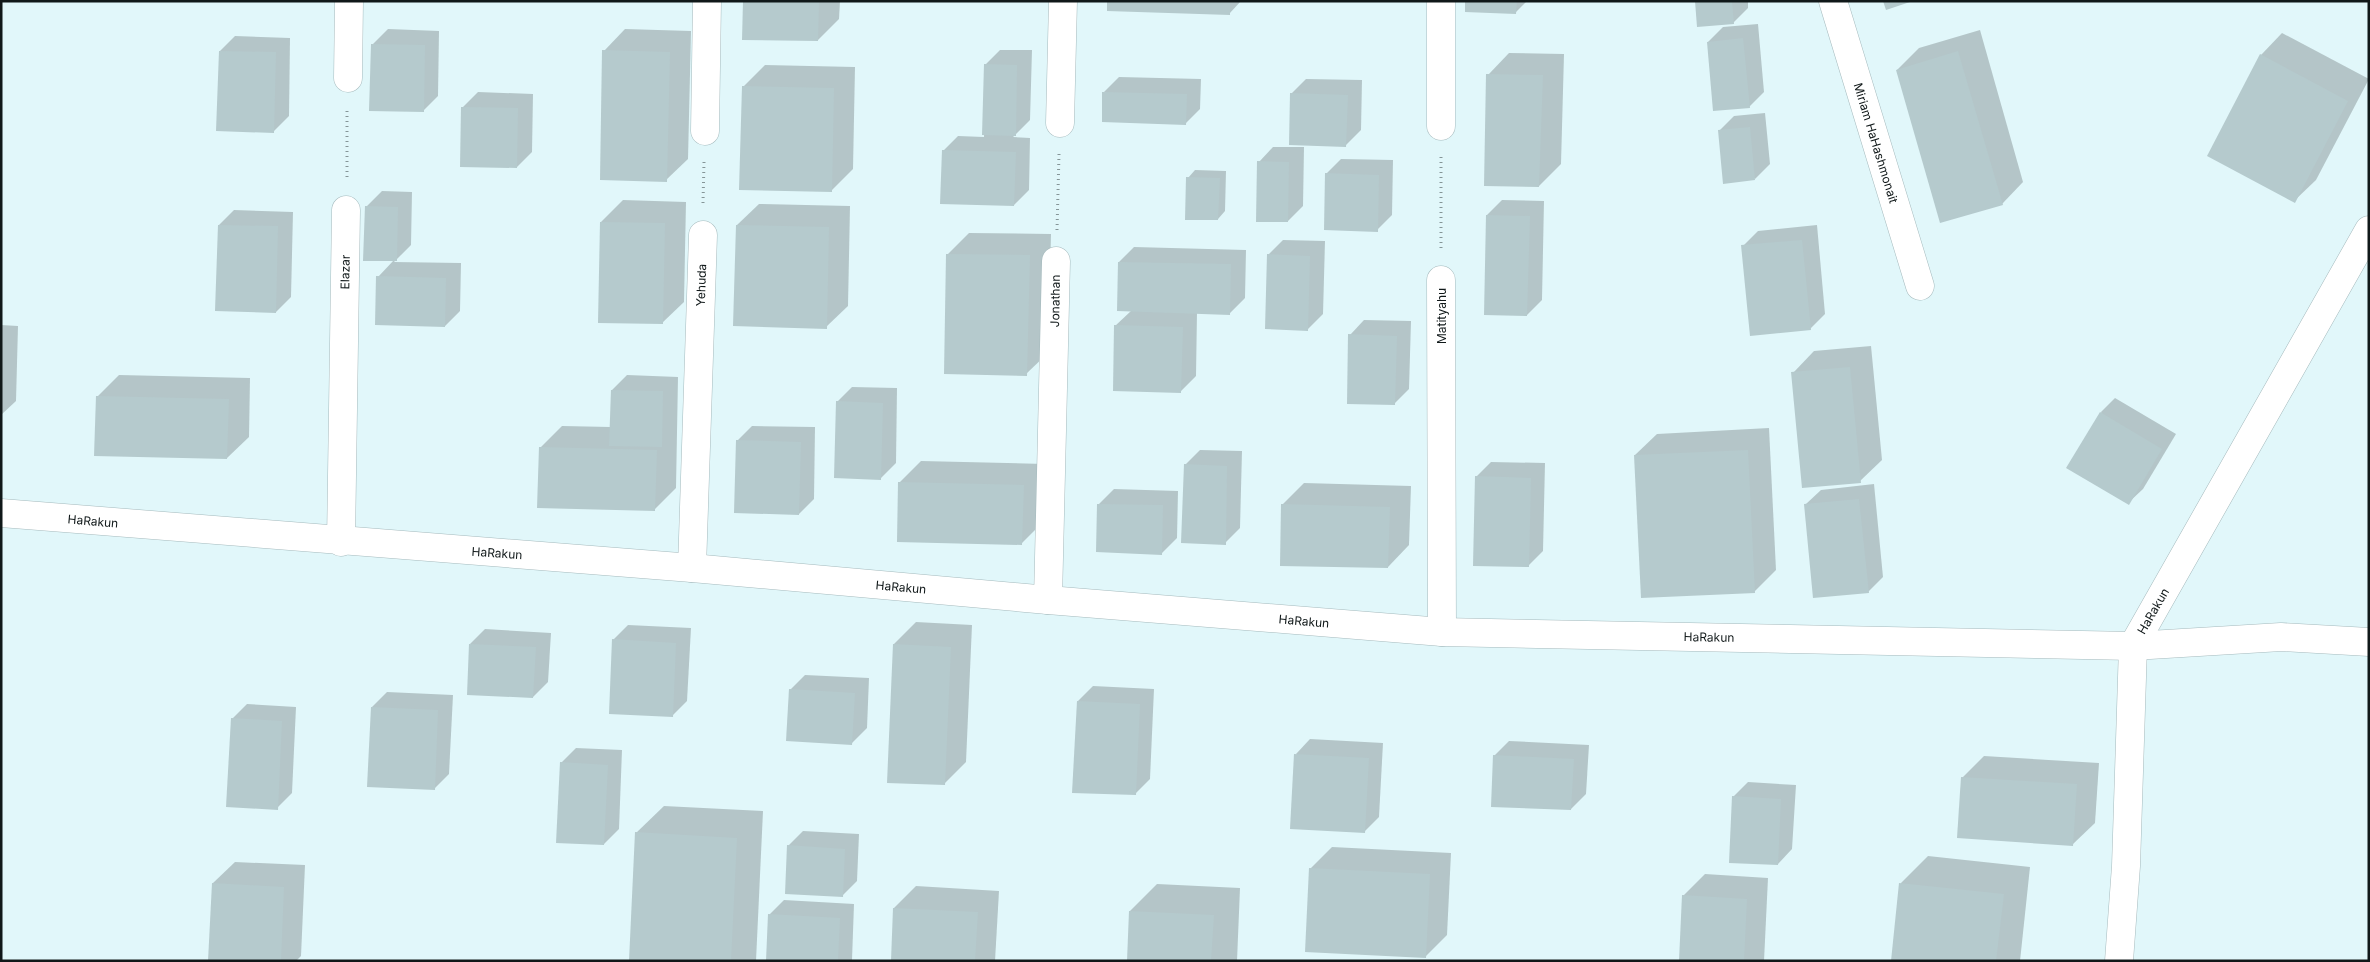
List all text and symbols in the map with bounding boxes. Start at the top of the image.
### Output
street label: Miriam HaHashmonait [1851,81,1901,205]
street label: Elazar [337,254,353,290]
street label: Yehuda [693,264,709,306]
street label: Jonathan [1047,275,1063,327]
street label: Matityahu [1434,288,1449,344]
street label: HaRakun [67,511,119,531]
street label: HaRakun [471,544,523,562]
street label: HaRakun [875,577,927,597]
street label: HaRakun [2134,585,2172,637]
street label: HaRakun [1278,611,1330,631]
street label: HaRakun [1683,629,1735,645]

